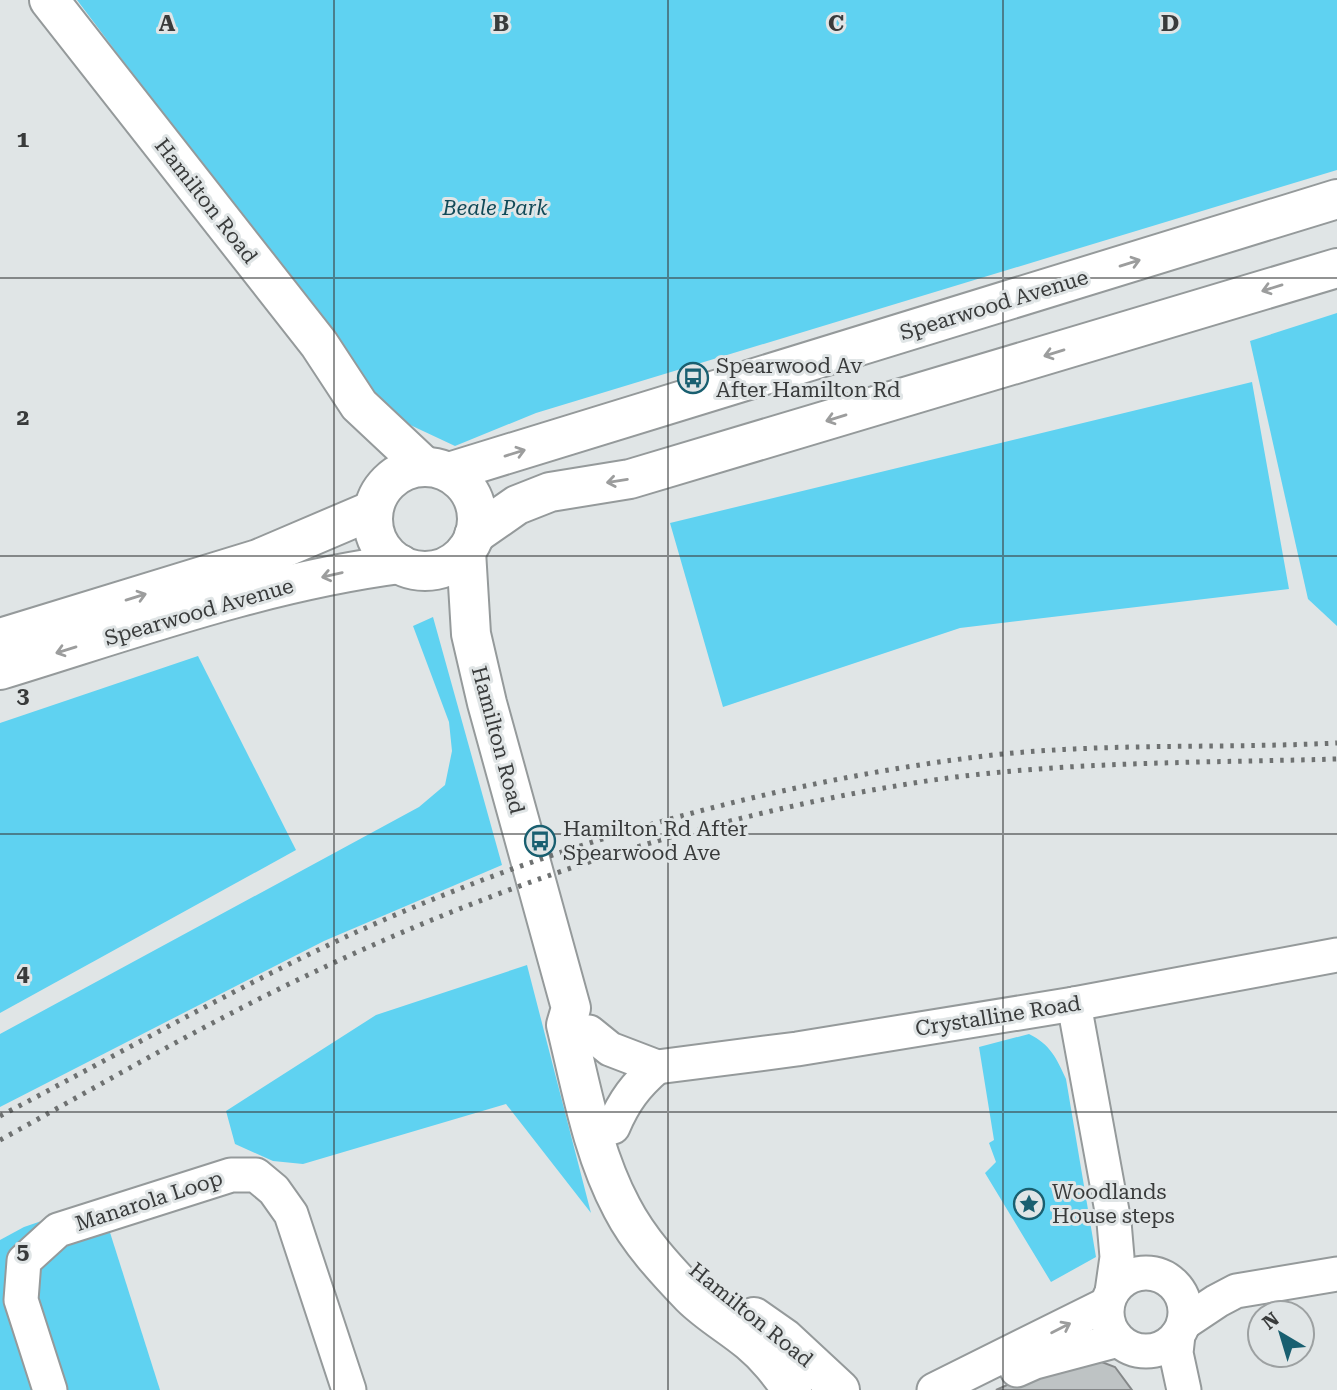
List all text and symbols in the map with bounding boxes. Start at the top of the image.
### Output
text: A [159,10,176,37]
text: B [493,10,509,37]
text: C [828,10,844,37]
text: D [1161,10,1179,37]
text: 1 [17,126,30,153]
street label: Hamilton Road [150,134,263,269]
park label: Beale Park [441,196,548,220]
one-way arrow [1119,256,1141,269]
street label: Spearwood Avenue [897,265,1091,345]
one-way arrow [1261,282,1283,295]
one-way arrow [1043,347,1065,360]
place label: Spearwood Av After Hamilton Rd [716,354,901,402]
bus stop icon: Spearwood Av After Hamilton Rd [676,361,710,395]
text: 2 [17,404,29,431]
one-way arrow [825,412,847,425]
one-way arrow [503,446,525,459]
one-way arrow [606,475,629,488]
one-way arrow [322,569,344,582]
street label: Spearwood Avenue [102,574,296,650]
one-way arrow [124,589,146,602]
one-way arrow [56,644,78,657]
street label: Hamilton Road [467,663,529,817]
text: 3 [17,682,30,709]
place label: Hamilton Rd After Spearwood Ave [563,817,748,865]
bus stop icon: Hamilton Rd After Spearwood Ave [523,824,557,858]
text: 4 [17,960,30,987]
street label: Crystalline Road [914,991,1083,1041]
street label: Manarola Loop [72,1166,226,1236]
place label: Woodlands House steps [1052,1180,1175,1228]
place icon: Woodlands House steps [1012,1187,1046,1221]
text: 5 [17,1238,30,1265]
street label: Hamilton Road [684,1258,818,1372]
north arrow [1246,1299,1316,1369]
text: N [1258,1307,1284,1335]
one-way arrow [1050,1320,1071,1334]

